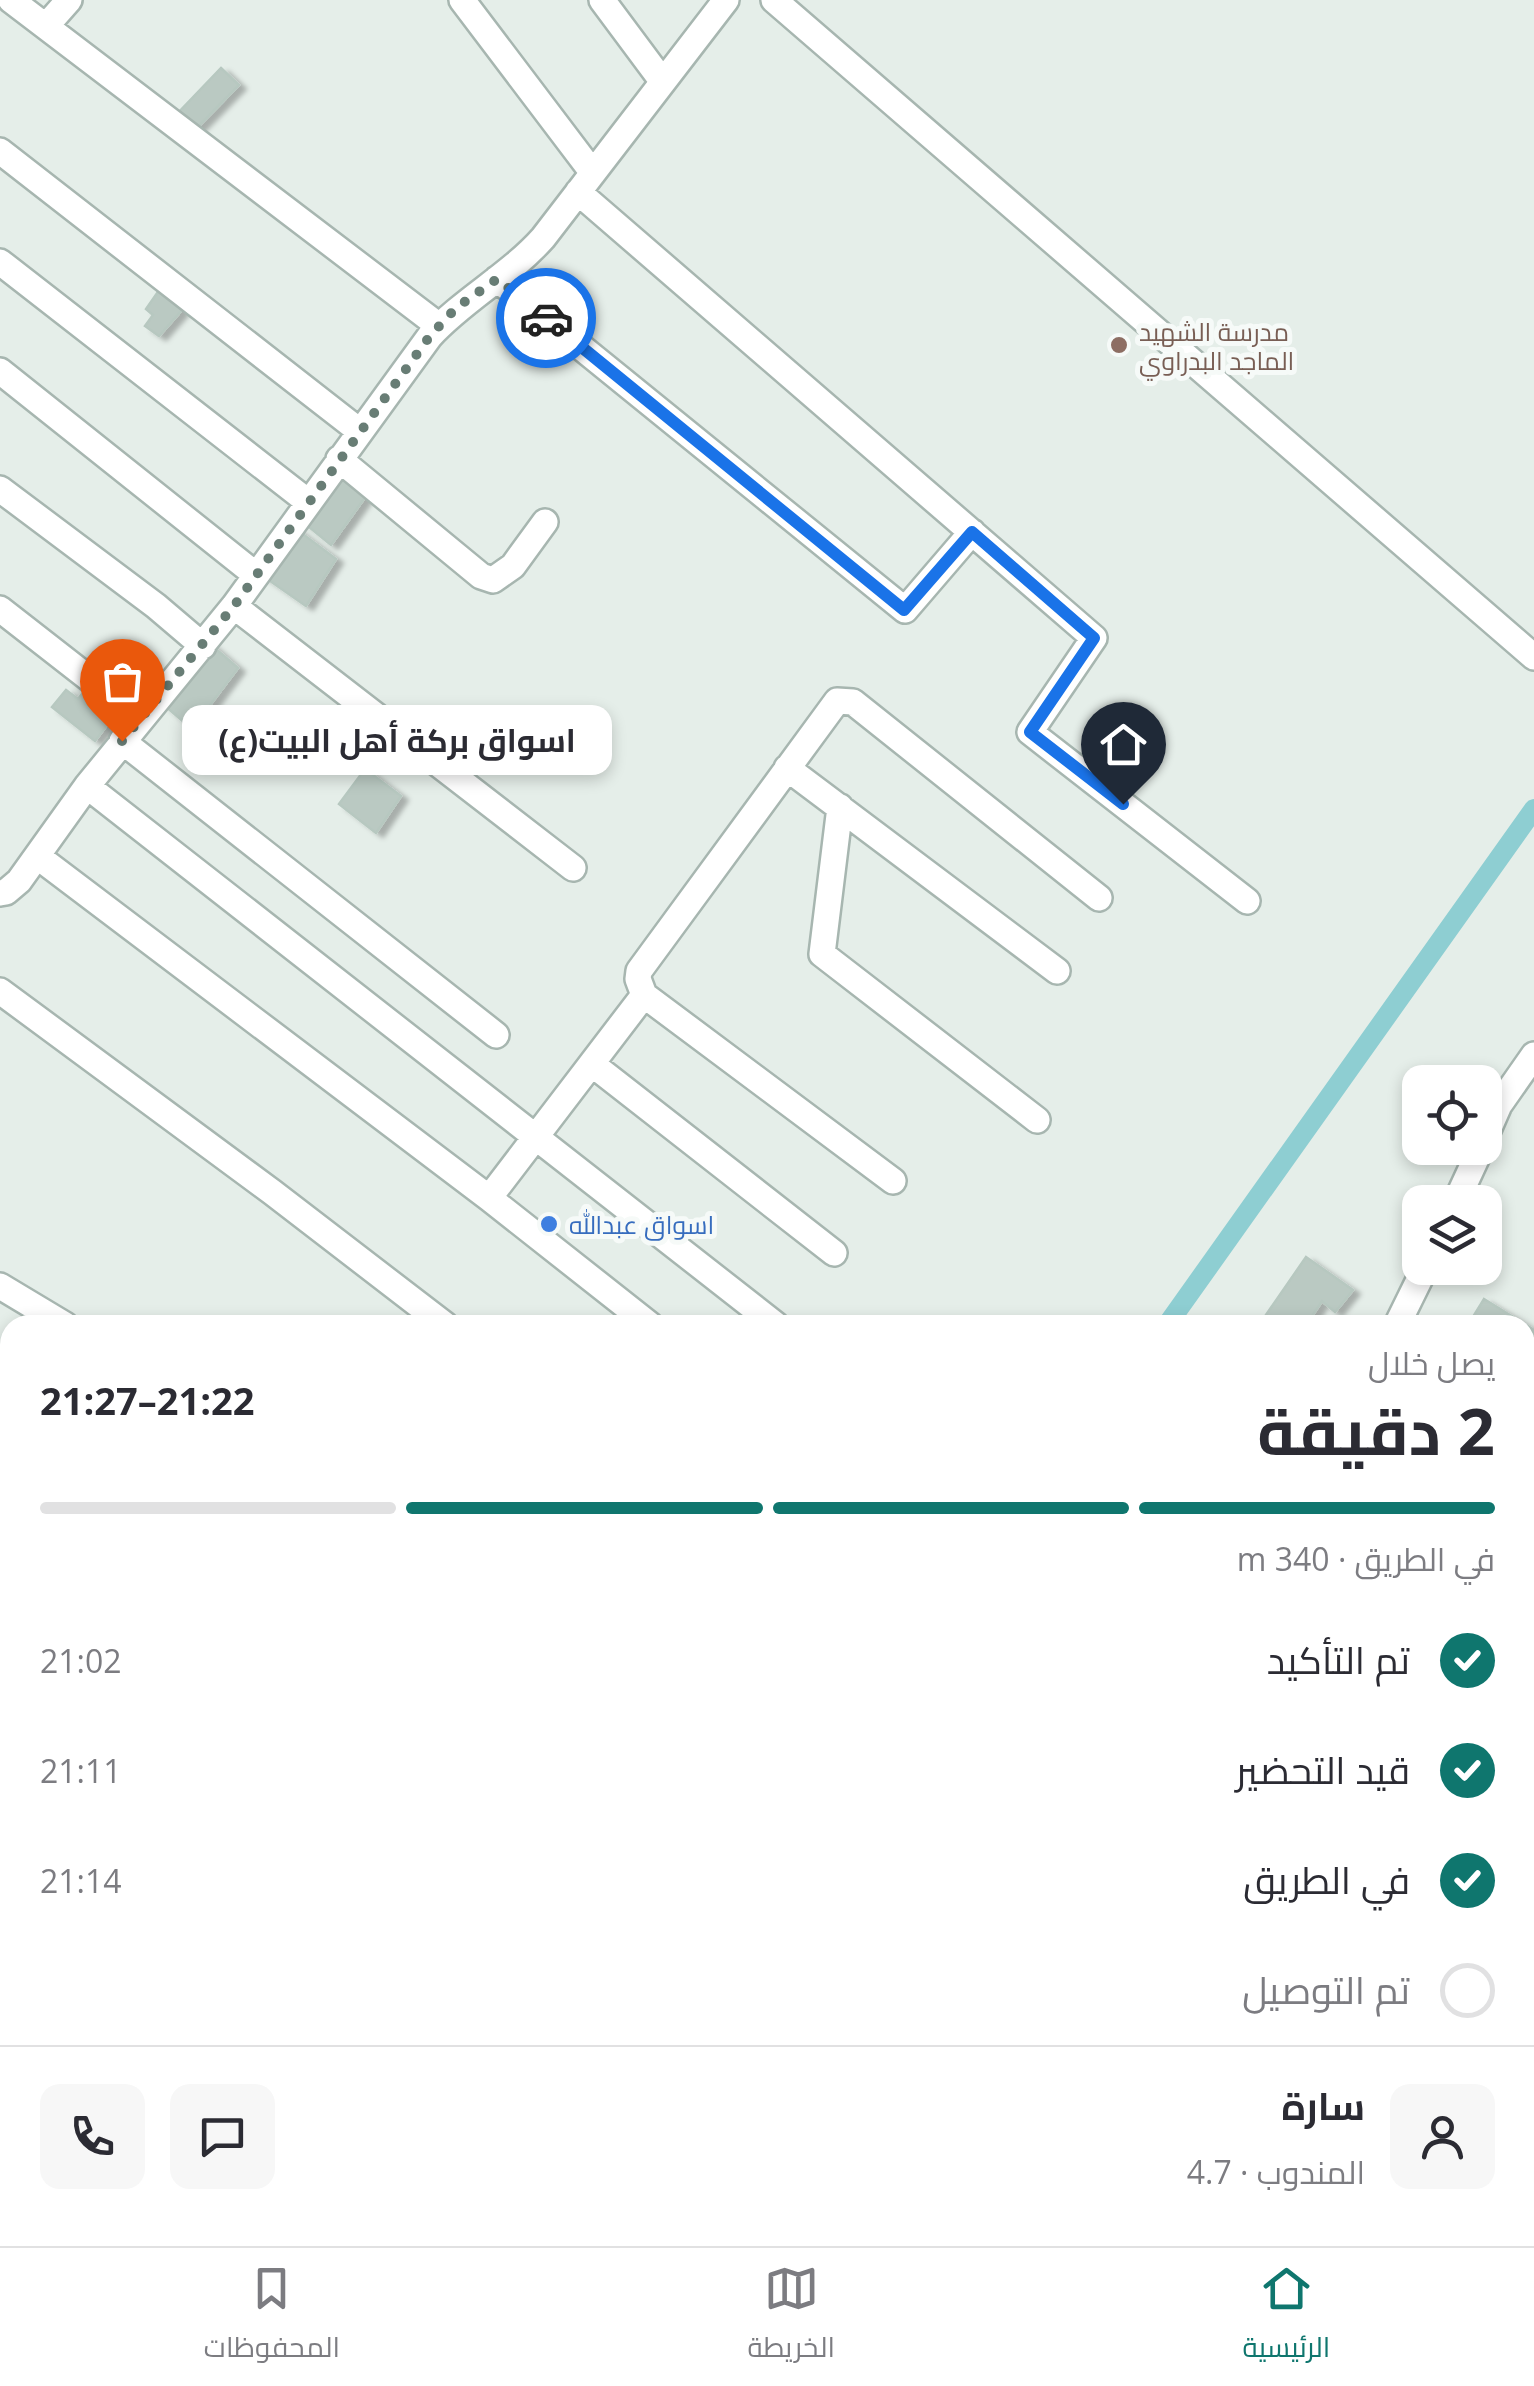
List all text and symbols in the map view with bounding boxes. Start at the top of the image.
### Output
courier [496,268,596,368]
icon: car [519,291,574,346]
place label: مدرسة الشهيد الماجد البدراوي [1139,314,1294,381]
marker: مدرسة الشهيد الماجد البدراوي [1108,334,1130,356]
pin [80,639,165,742]
icon: bag [95,654,150,709]
pin [1081,702,1166,805]
callout: اسواق بركة أهل البيت(ع) [182,706,612,776]
icon: home [1096,717,1151,772]
text: اسواق بركة أهل البيت(ع) [218,718,576,761]
map controls [1402,1065,1502,1285]
button: locate [1402,1065,1502,1165]
button: layers [1402,1185,1502,1285]
place label: اسواق عبدالله [569,1207,714,1241]
marker: اسواق عبدالله [538,1213,560,1235]
text: يصل خلال [1368,1341,1495,1384]
text: 21:22–21:27 [40,1374,255,1426]
text: 2 دقيقة [1257,1386,1495,1474]
text: في الطريق · 340 m [1237,1537,1495,1580]
text: تم التأكيد [1267,1633,1410,1685]
icon: check [1440,1633,1495,1688]
text: 21:02 [40,1639,122,1682]
text: قيد التحضير [1236,1743,1410,1795]
icon: check [1440,1743,1495,1798]
text: 21:11 [40,1749,122,1792]
text: في الطريق [1243,1853,1410,1905]
icon: check [1440,1853,1495,1908]
text: 21:14 [40,1859,122,1902]
text: تم التوصيل [1242,1963,1410,2015]
text: سارة [1282,2079,1365,2131]
button: phone [40,2084,145,2189]
button: chat [170,2084,275,2189]
button: person [1390,2084,1495,2189]
text: المندوب · 4.7 [1187,2150,1365,2193]
tab: المحفوظات [204,2261,340,2373]
tab: الخريطة [748,2261,835,2373]
tab: الرئيسية [1242,2261,1330,2373]

